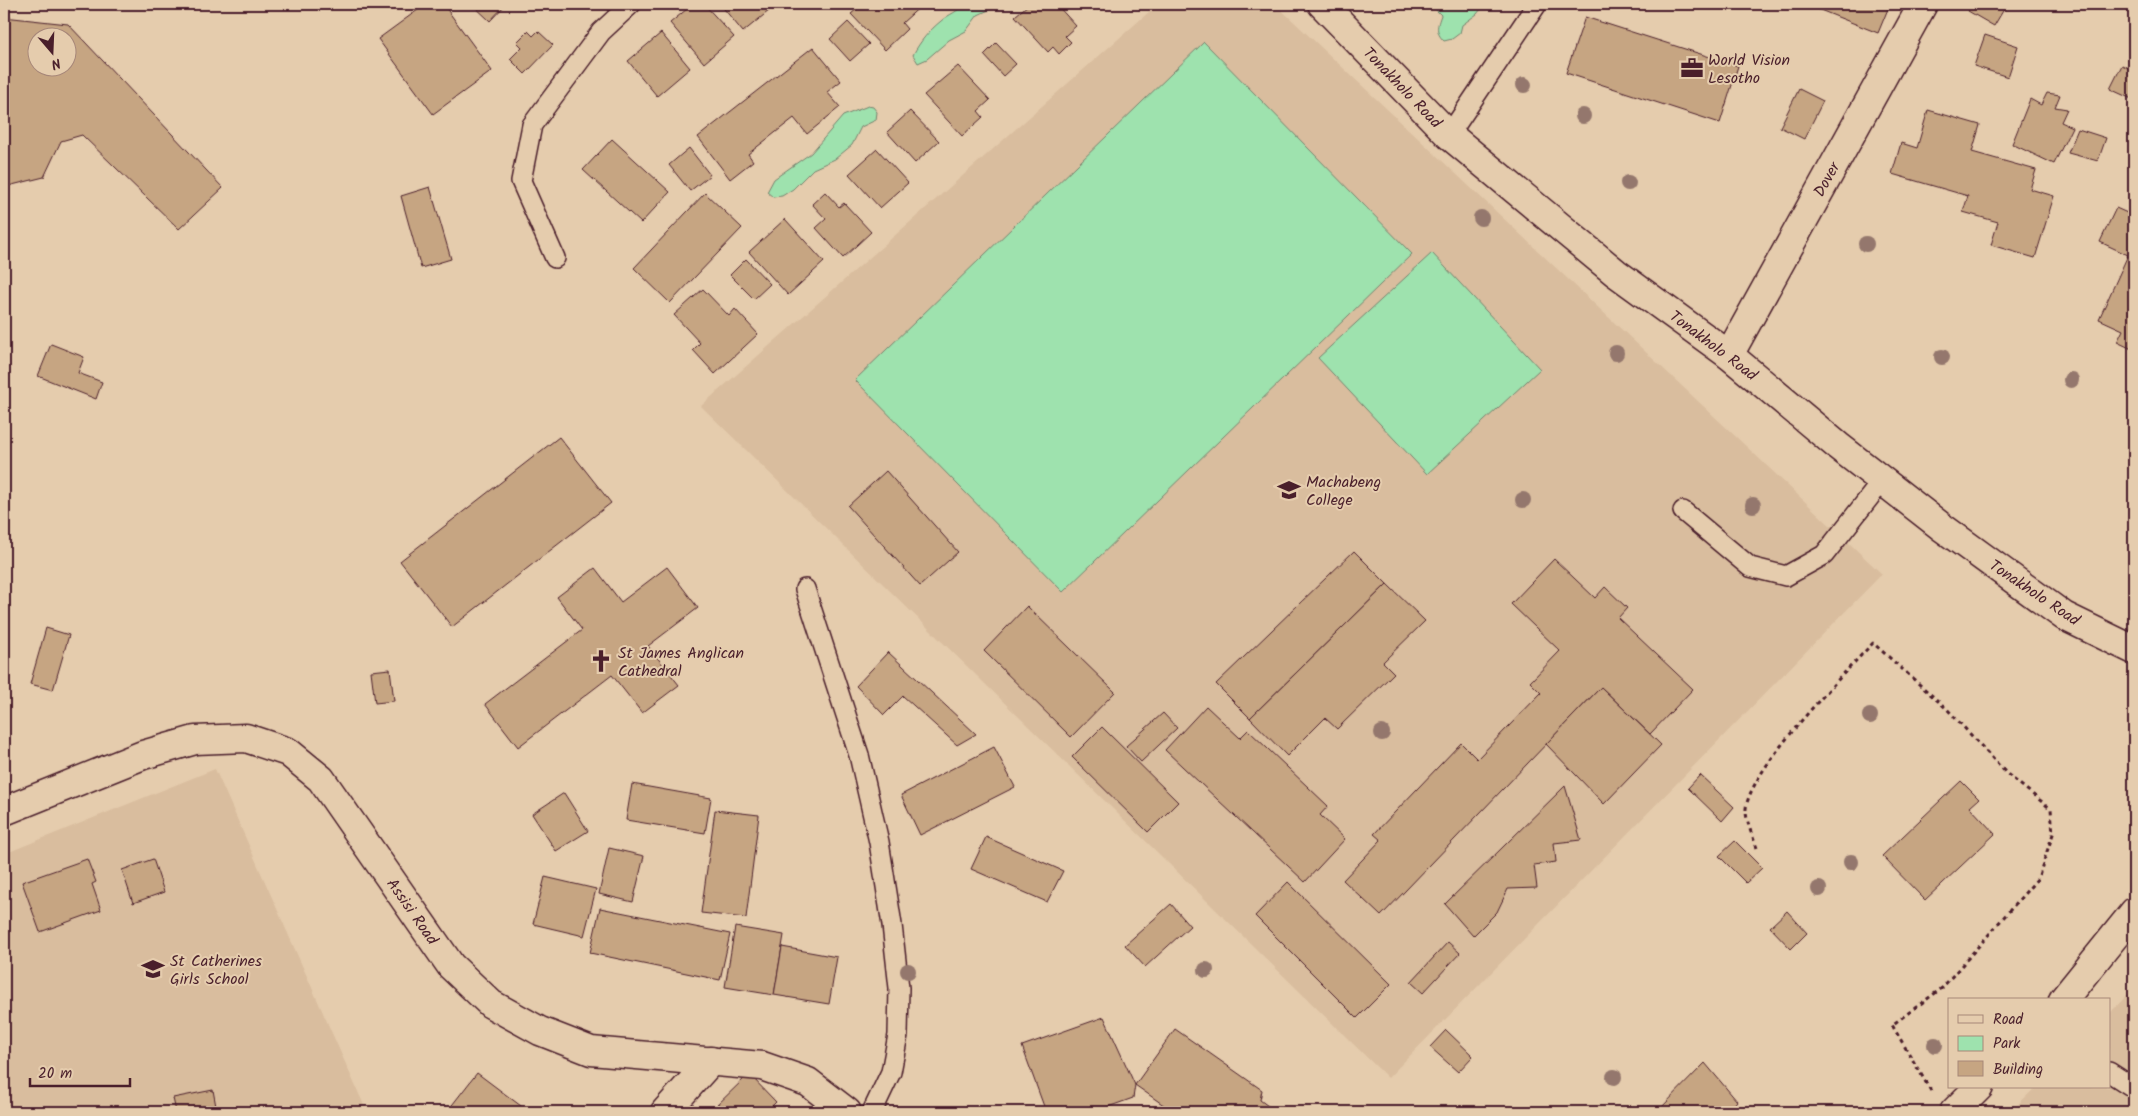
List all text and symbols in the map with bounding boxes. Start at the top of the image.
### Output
north arrow [28,28,78,78]
street label: Tonakholo Road [1357,42,1448,135]
place label: World Vision Lesotho [1708,48,1790,91]
text: N [48,52,64,75]
office icon: World Vision Lesotho [1679,55,1705,81]
street label: Dover [1807,156,1848,202]
street label: Tonakholo Road [1664,305,1763,388]
place label: Machabeng College [1306,470,1381,513]
school or university icon: Machabeng College [1276,477,1302,503]
street label: Tonakholo Road [1984,554,2085,633]
place label: St James Anglican Cathedral [618,641,744,684]
church icon: St James Anglican Cathedral [588,648,614,674]
street label: Assisi Road [380,873,444,951]
place label: St Catherines Girls School [170,949,262,992]
school or university icon: St Catherines Girls School [140,956,166,982]
legend [1948,998,2110,1088]
text: Road [1993,1008,2024,1032]
text: Park [1993,1032,2021,1056]
scale bar [30,1056,130,1088]
text: Building [1993,1058,2043,1082]
text: 20 m [38,1062,72,1086]

